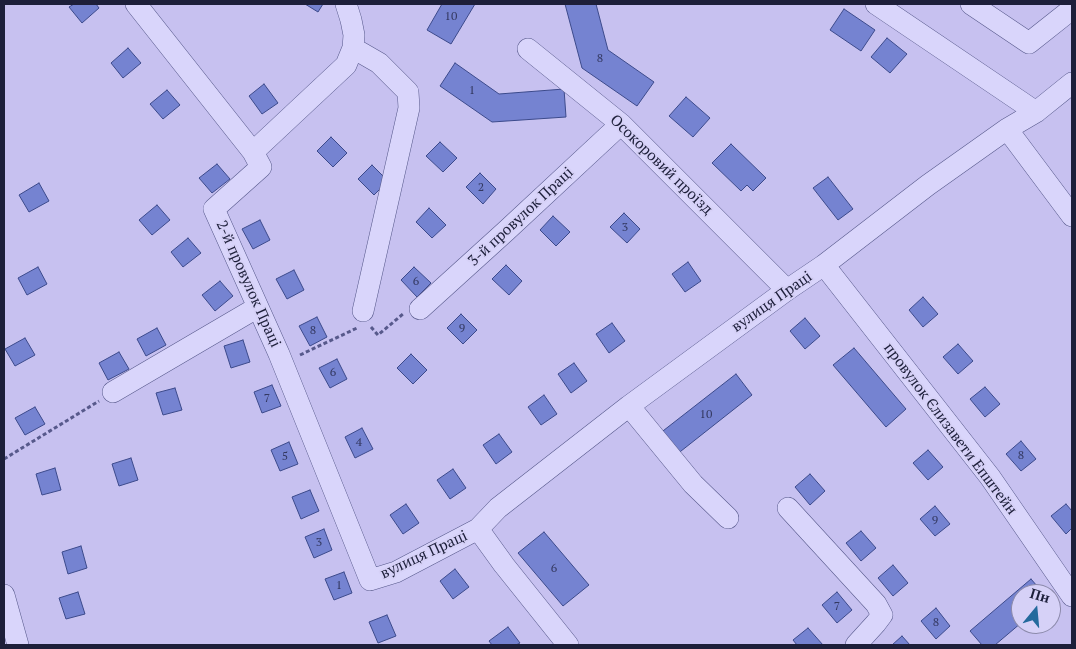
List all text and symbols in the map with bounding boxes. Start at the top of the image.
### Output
house number: 10 [445,10,457,24]
house number: 8 [597,52,603,66]
house number: 1 [469,84,475,98]
street label: Осокоровий проїзд [606,111,716,219]
street label: 3-й провулок Праці [465,164,577,270]
house number: 2 [478,181,484,195]
street label: 2-й провулок Праці [212,218,284,350]
house number: 3 [622,221,628,235]
street label: вулиця Праці [728,268,816,336]
house number: 6 [413,275,419,289]
house number: 9 [459,322,465,336]
house number: 8 [310,324,316,338]
street label: провулок Єлизавети Епштейн [880,340,1020,518]
house number: 6 [330,366,336,380]
house number: 7 [264,392,270,406]
house number: 10 [700,408,712,422]
house number: 4 [356,436,362,450]
house number: 8 [1018,449,1024,463]
house number: 5 [282,450,288,464]
house number: 9 [932,514,938,528]
street label: вулиця Праці [378,527,470,583]
house number: 3 [316,536,322,550]
house number: 6 [551,562,557,576]
house number: 1 [336,579,342,593]
text: Пн [1028,583,1053,607]
north arrow [1011,584,1061,634]
house number: 7 [834,600,840,614]
house number: 8 [933,616,939,630]

